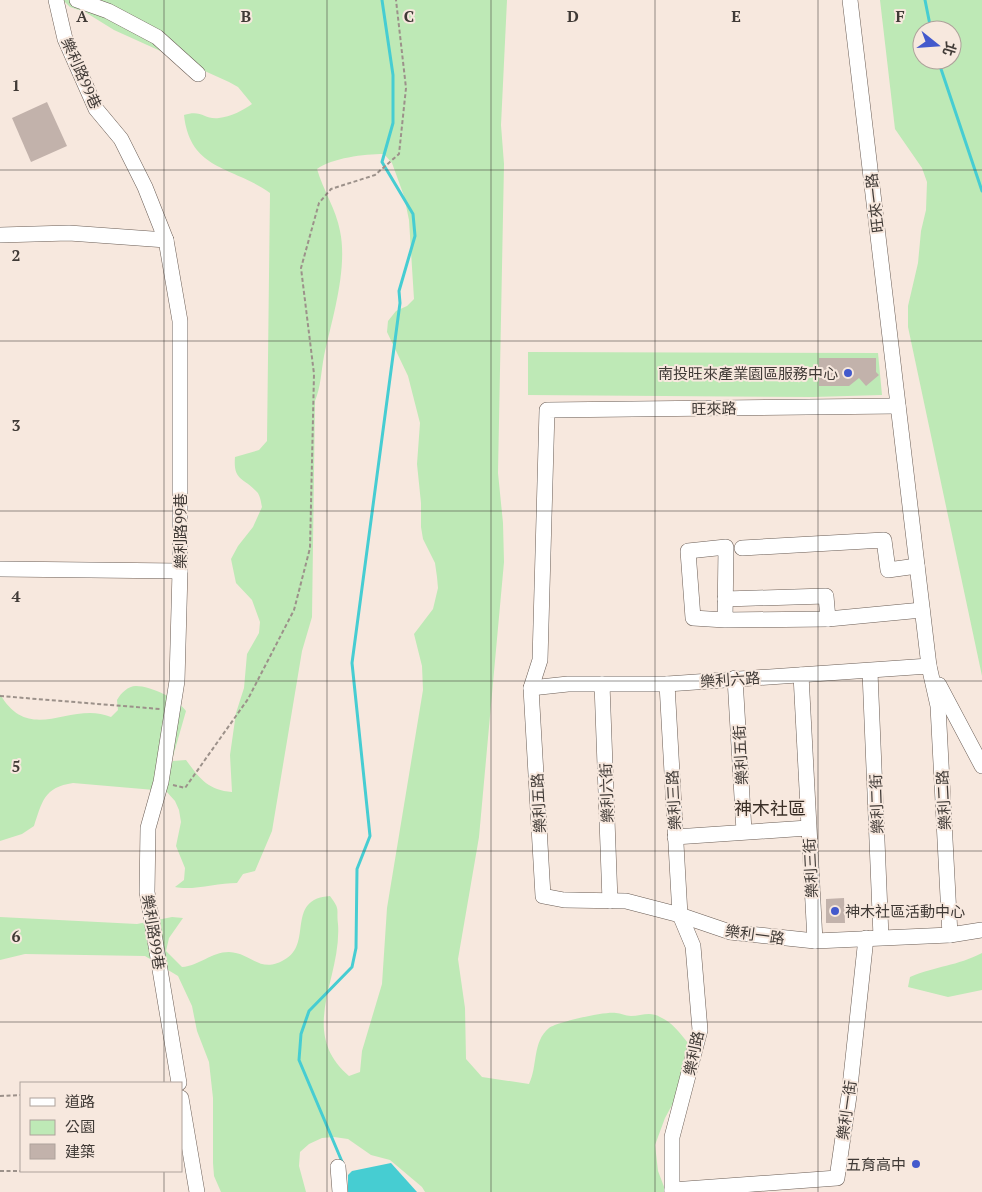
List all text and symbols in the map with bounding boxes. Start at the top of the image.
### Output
text: A [76,5,88,27]
text: B [241,5,251,27]
text: C [404,5,414,27]
text: D [567,5,579,27]
text: E [731,5,741,27]
text: F [895,5,905,27]
north arrow [912,20,962,70]
street label: 樂利路99巷 [57,34,107,112]
text: 北 [939,39,961,58]
text: 1 [11,74,21,96]
street label: 旺來一路 [860,172,888,234]
text: 2 [11,244,21,266]
place label: 南投旺來產業園區服務中心 [658,363,838,383]
marker: 南投旺來產業園區服務中心 [842,367,854,379]
street label: 旺來路 [691,398,737,418]
text: 3 [11,414,21,436]
street label: 樂利路99巷 [170,493,190,569]
text: 4 [11,585,21,607]
street label: 樂利六路 [699,667,761,691]
street label: 樂利五街 [728,725,752,785]
text: 5 [11,755,21,777]
street label: 樂利六街 [595,763,617,823]
street label: 樂利三路 [661,770,685,830]
street label: 樂利二路 [931,770,955,830]
street label: 樂利五路 [526,773,550,833]
street label: 樂利二街 [865,774,887,834]
district label: 神木社區 [734,796,806,820]
street label: 樂利三街 [798,838,822,898]
street label: 樂利路99巷 [138,893,170,971]
place label: 神木社區活動中心 [845,901,965,921]
marker: 神木社區活動中心 [829,905,841,917]
street label: 樂利一路 [724,920,786,948]
text: 6 [11,925,21,947]
street label: 樂利路 [679,1029,707,1077]
street label: 樂利一街 [832,1079,860,1141]
legend [20,1082,182,1172]
text: 道路 [65,1091,95,1111]
text: 公園 [65,1116,95,1136]
text: 建築 [65,1141,95,1161]
place label: 五育高中 [846,1154,906,1174]
marker: 五育高中 [910,1158,922,1170]

